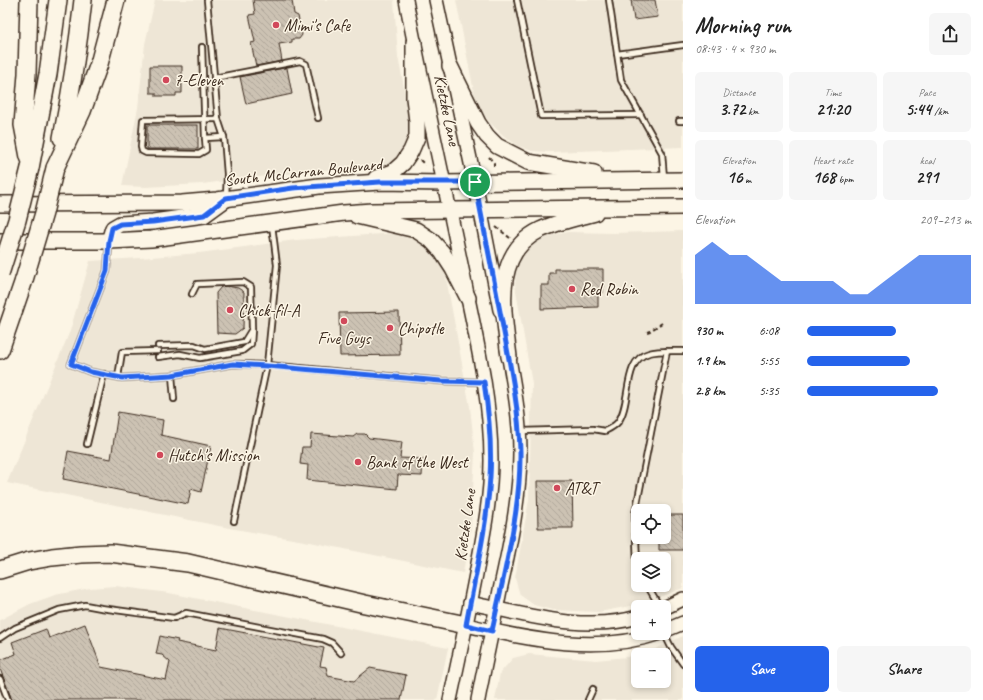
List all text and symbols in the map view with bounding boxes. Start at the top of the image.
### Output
text: Morning run [695,12,791,40]
button: share [929,13,971,55]
place label: Mimi's Cafe [284,15,352,36]
marker: Mimi's Cafe [271,20,281,30]
text: 08:43 · 4 × 930 m [695,41,776,57]
place label: 7-Eleven [174,70,225,91]
street label: Kietzke Lane [429,73,465,149]
marker: 7-Eleven [161,75,171,85]
text: Distance [723,85,755,99]
text: Time [825,85,841,99]
text: Pace [919,85,935,99]
text: 3.72 [719,99,745,120]
text: 21:20 [816,99,850,120]
text: 5:44 [905,99,932,120]
text: km [745,104,759,118]
text: /km [932,104,949,118]
street label: South McCarran Boulevard [223,153,385,191]
text: Elevation [722,153,756,167]
text: Heart rate [813,153,853,167]
text: kcal [920,153,934,167]
pin [458,165,492,199]
text: 16 [727,167,742,188]
text: 168 [812,167,836,188]
text: 291 [916,167,938,188]
icon: arrive [464,171,486,193]
text: m [742,172,751,186]
text: bpm [836,172,854,186]
text: Elevation [695,212,735,228]
text: 209–213 m [920,212,971,228]
place label: Red Robin [580,279,639,300]
marker: Red Robin [567,284,577,294]
place label: Chick-fil-A [238,300,301,321]
marker: Chick-fil-A [225,305,235,315]
marker: Five Guys [339,316,349,326]
place label: Chipotle [398,318,445,339]
marker: Chipotle [385,323,395,333]
text: 930 m [695,323,723,339]
text: 6:08 [759,323,779,339]
place label: Five Guys [318,328,373,349]
text: 1.9 km [695,353,725,369]
text: 5:55 [759,353,779,369]
text: 2.8 km [695,383,725,399]
text: 5:35 [759,383,779,399]
place label: Hutch's Mission [168,445,260,466]
marker: Hutch's Mission [155,450,165,460]
place label: Bank of the West [366,452,470,473]
marker: Bank of the West [353,457,363,467]
place label: AT&T [565,478,601,499]
marker: AT&T [552,483,562,493]
street label: Kietzke Lane [450,486,481,562]
map controls [631,504,671,688]
button: locate [631,504,671,544]
button: layers [631,552,671,592]
button: + [631,600,671,640]
button: Save [695,646,829,692]
button: Share [837,646,971,692]
button: − [631,648,671,688]

